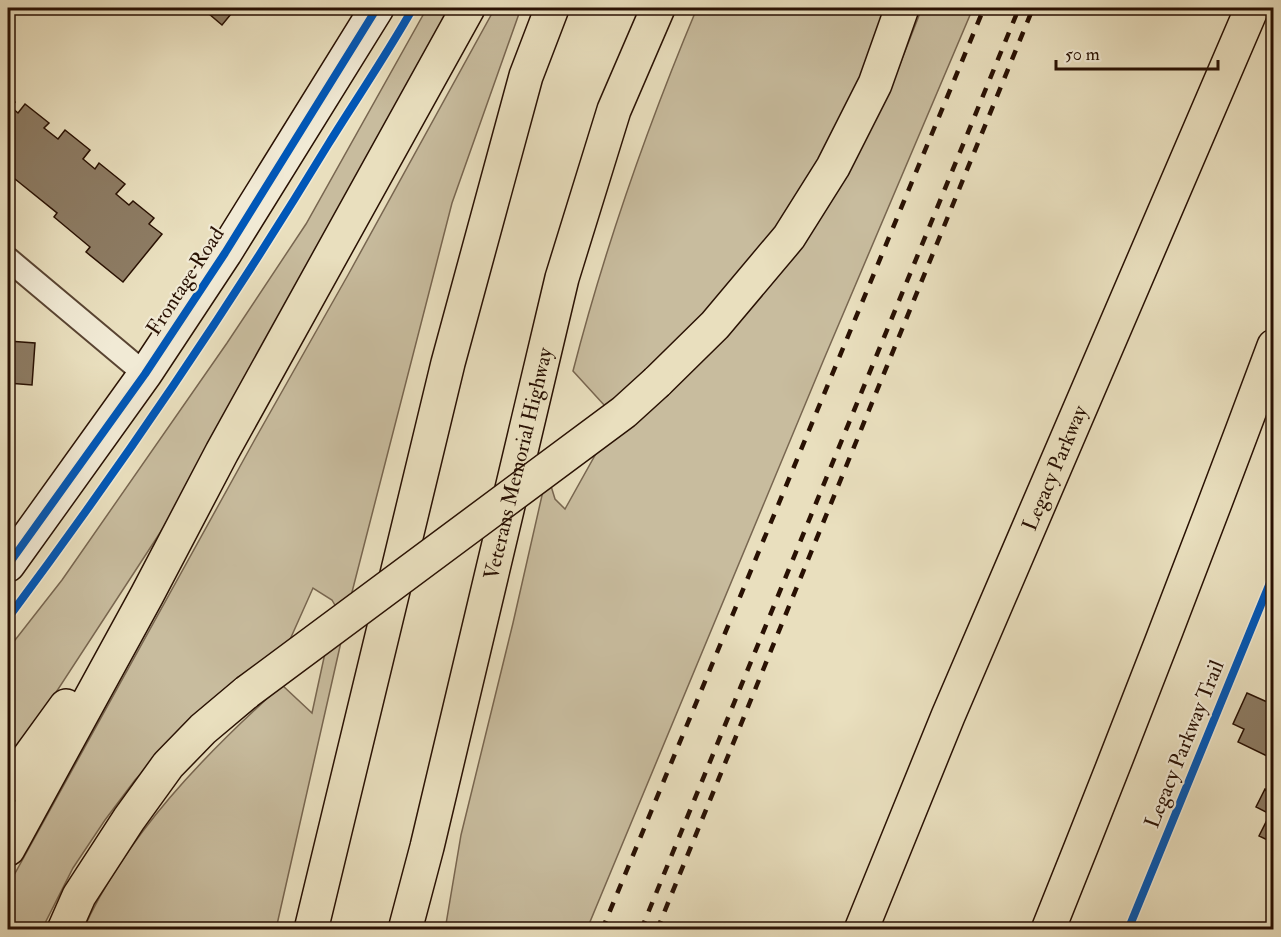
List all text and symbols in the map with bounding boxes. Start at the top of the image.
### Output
scale bar [1056,33,1218,71]
text: 50 m [1065,43,1100,66]
street label: Frontage Road [140,221,231,341]
street label: Veterans Memorial Highway [478,344,559,582]
street label: Legacy Parkway [1016,401,1094,535]
street label: Legacy Parkway Trail [1138,656,1231,832]

